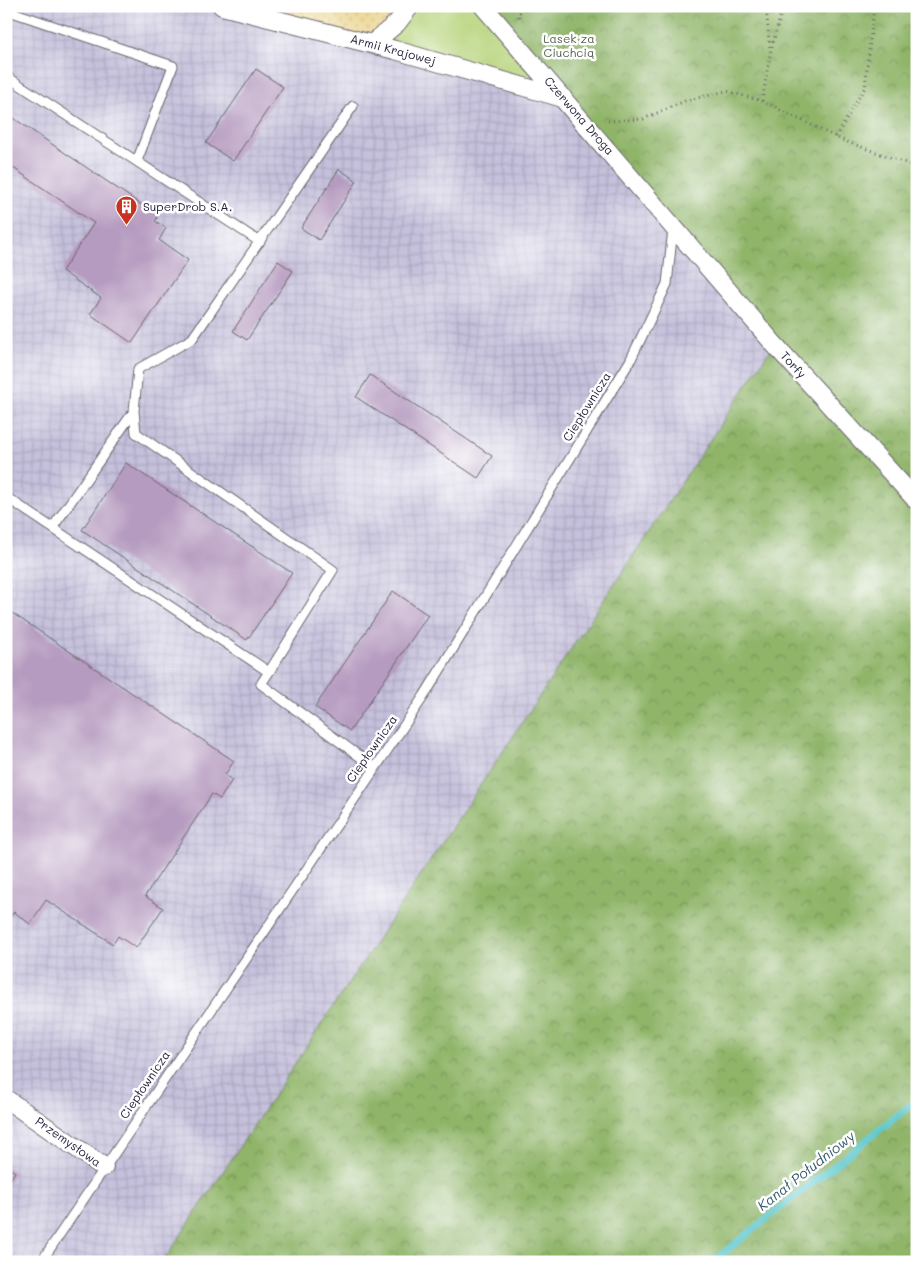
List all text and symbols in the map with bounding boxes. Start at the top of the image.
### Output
street label: Armii Krajowej [349,30,438,68]
park label: Lasek za Ciuchcią [543,30,595,60]
street label: Czerwona Droga [541,73,618,158]
building icon: SuperDrob S.A. [115,195,139,226]
place label: SuperDrob S.A. [143,198,232,214]
street label: Torfy [778,348,810,381]
street label: Ciepłownicza [558,369,614,444]
street label: Ciepłownicza [342,712,400,785]
street label: Ciepłownicza [116,1047,173,1122]
street label: Przemysłowa [33,1113,105,1170]
water label: Kanał Południowy [753,1126,859,1215]

